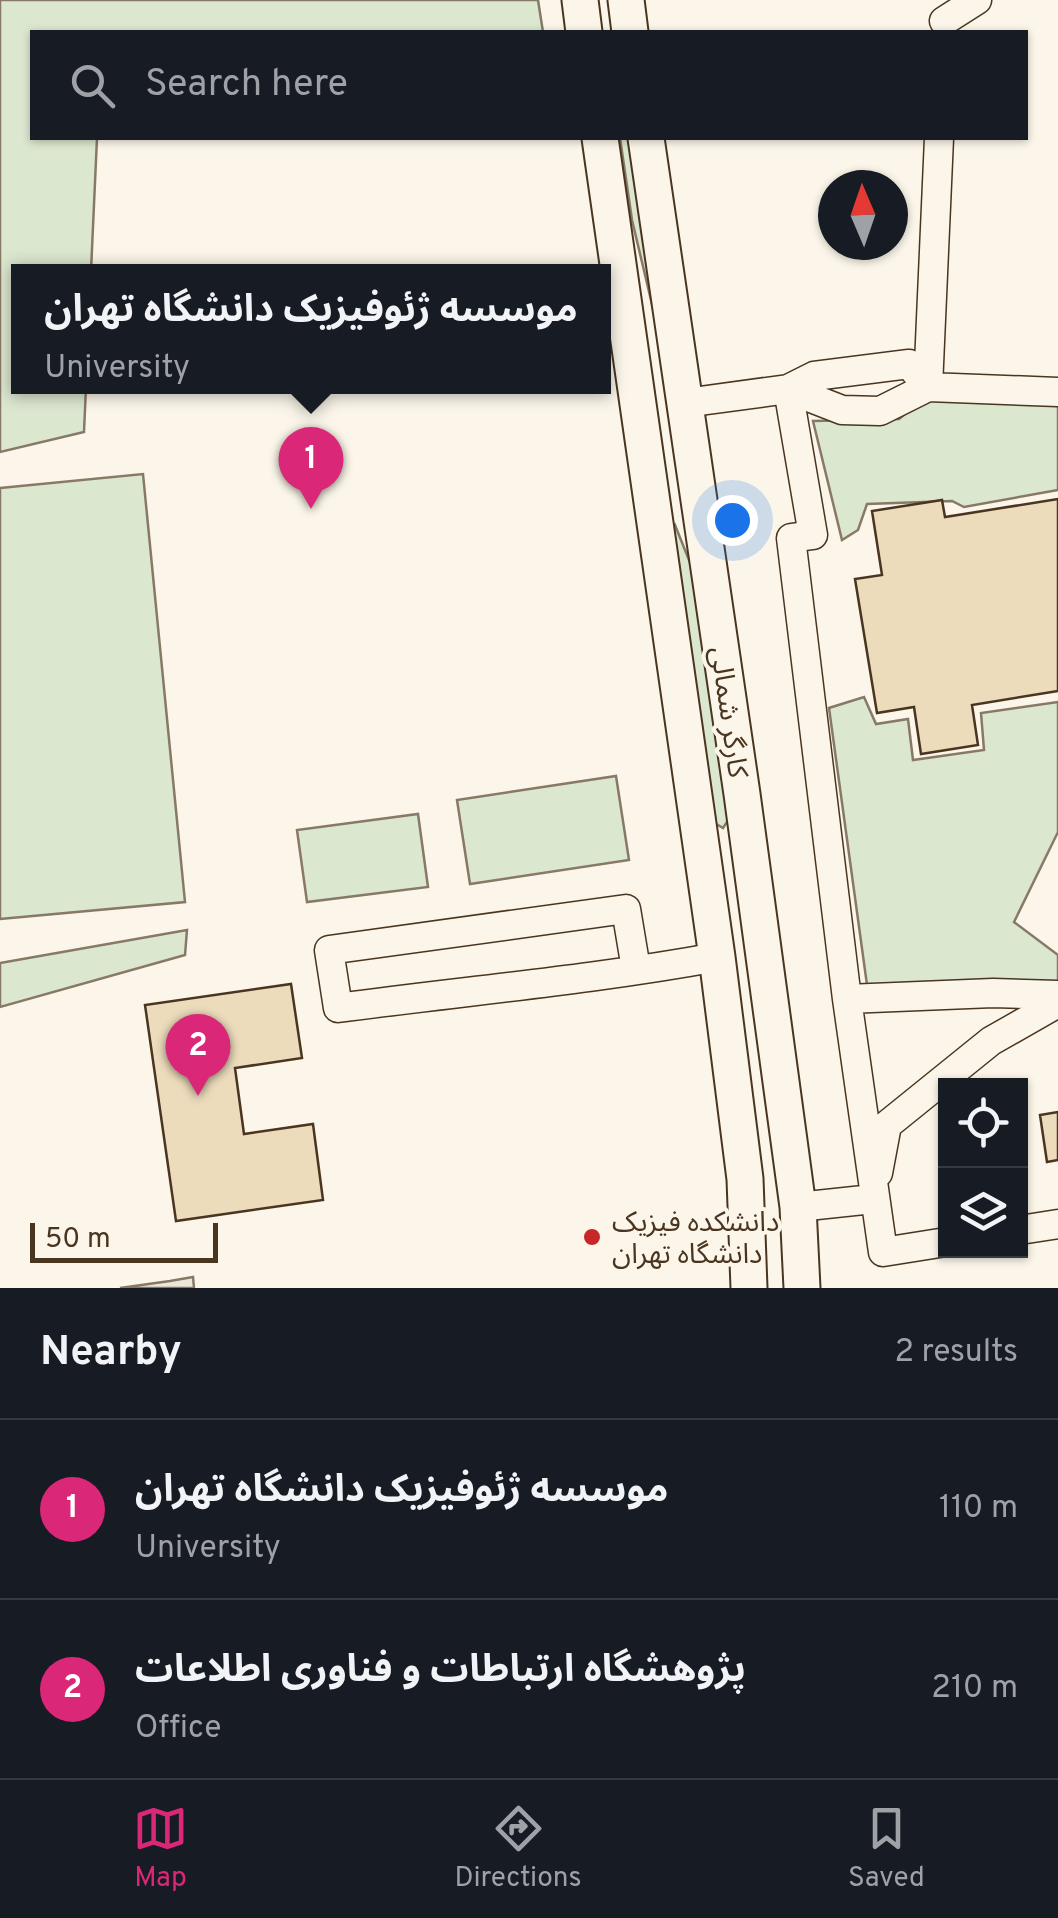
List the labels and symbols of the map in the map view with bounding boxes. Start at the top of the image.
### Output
north arrow [818,170,908,260]
pin: 1 [278,426,344,509]
your location [707,495,758,546]
street label: کارگر شمالی [700,644,754,781]
pin: 2 [166,1014,230,1096]
place label: دانشکده فیزیک دانشگاه تهران [612,1206,779,1274]
scale bar [30,1218,218,1262]
marker: دانشکده فیزیک دانشگاه تهران [581,1226,603,1248]

